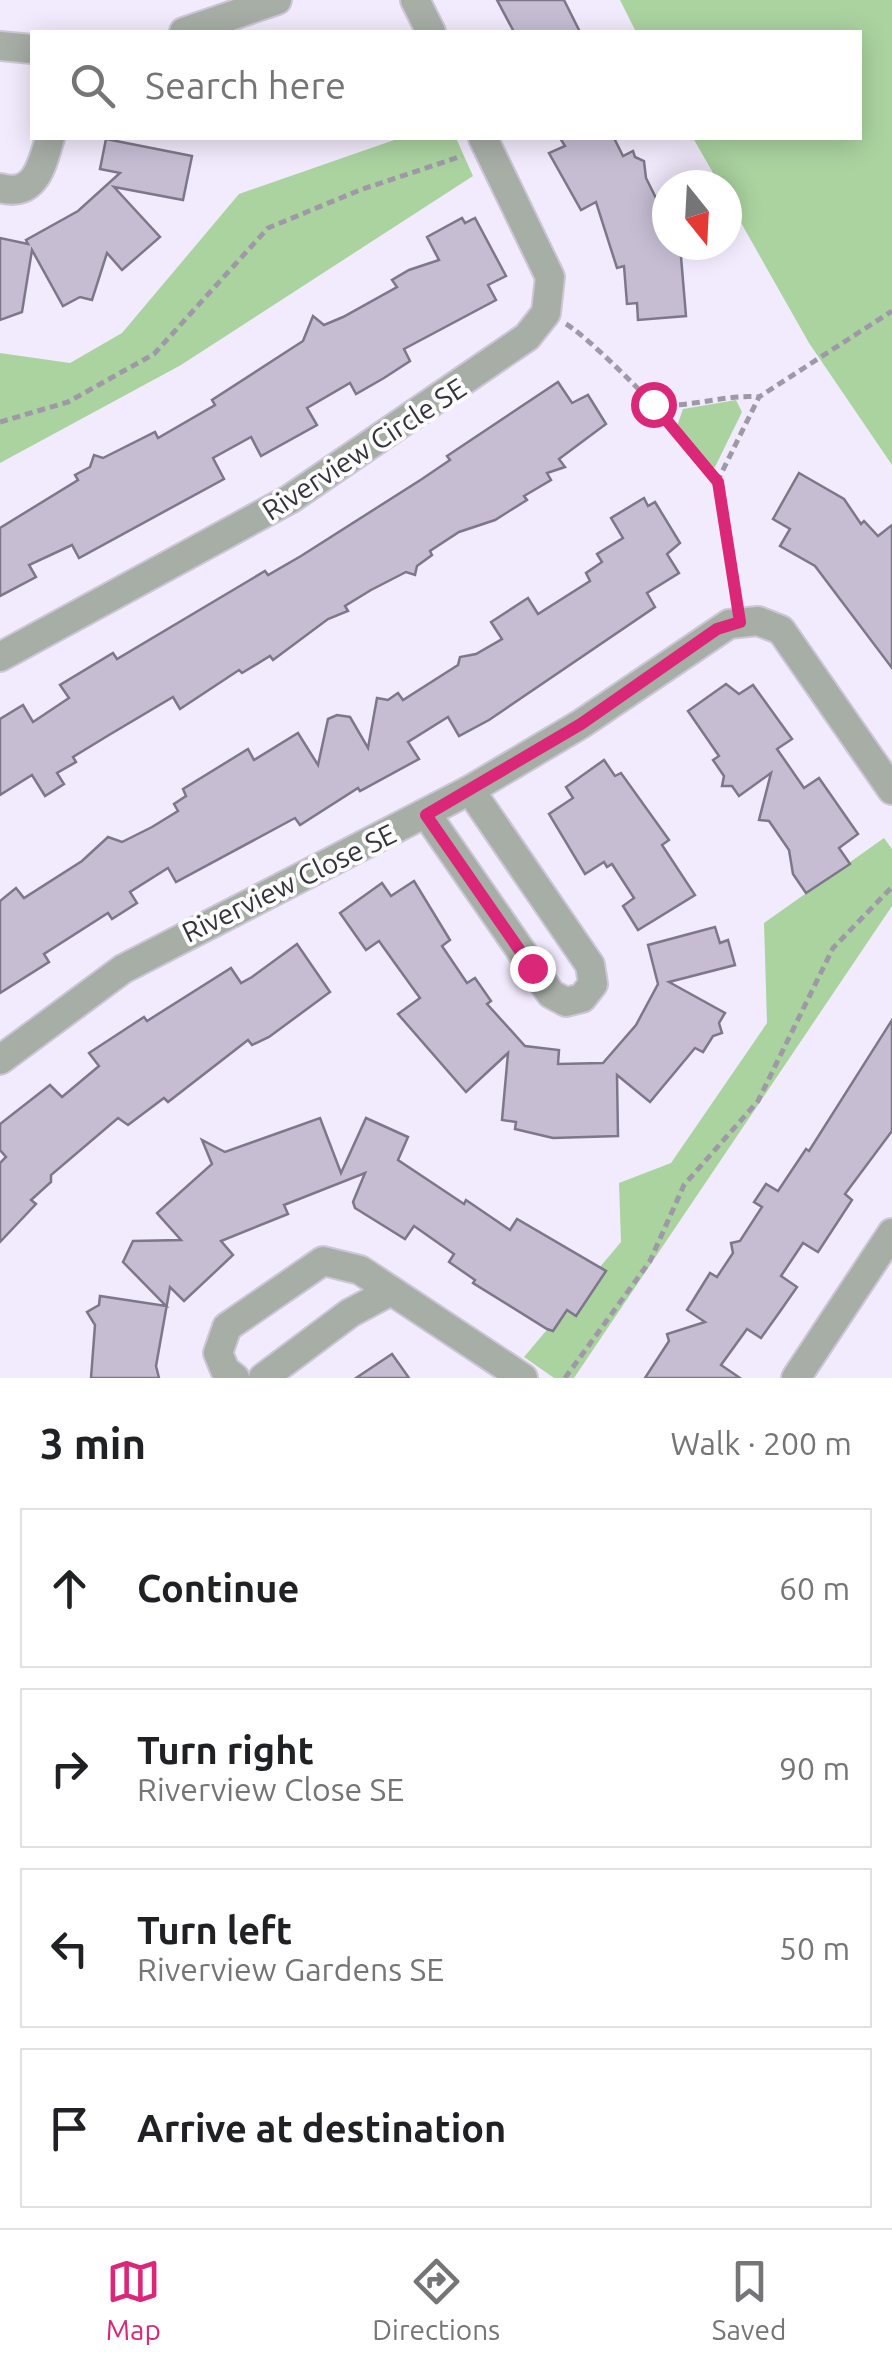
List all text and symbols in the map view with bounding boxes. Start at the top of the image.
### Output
search box [30,30,862,140]
icon: search [65,58,120,113]
text: Search here [145,64,346,106]
north arrow [652,170,742,260]
street label: Riverview Circle SE [256,371,471,526]
route start [631,382,677,428]
street label: Riverview Close SE [177,817,401,948]
route end [510,946,556,992]
text: 3 min [40,1420,146,1467]
text: Walk · 200 m [670,1425,852,1461]
icon: ahead [42,1561,97,1616]
text: Continue [137,1567,299,1609]
text: 60 m [779,1570,850,1606]
text: Turn right [137,1729,314,1771]
icon: right [42,1741,97,1796]
text: 90 m [779,1750,850,1786]
text: Riverview Close SE [137,1771,404,1807]
text: Turn left [137,1909,292,1951]
icon: left [42,1921,97,1976]
text: 50 m [779,1930,850,1966]
text: Riverview Gardens SE [137,1951,444,1987]
icon: arrive [42,2101,97,2156]
text: Arrive at destination [137,2107,506,2149]
tab: Map [106,2254,161,2345]
tab: Directions [372,2254,500,2345]
tab: Saved [712,2254,786,2345]

